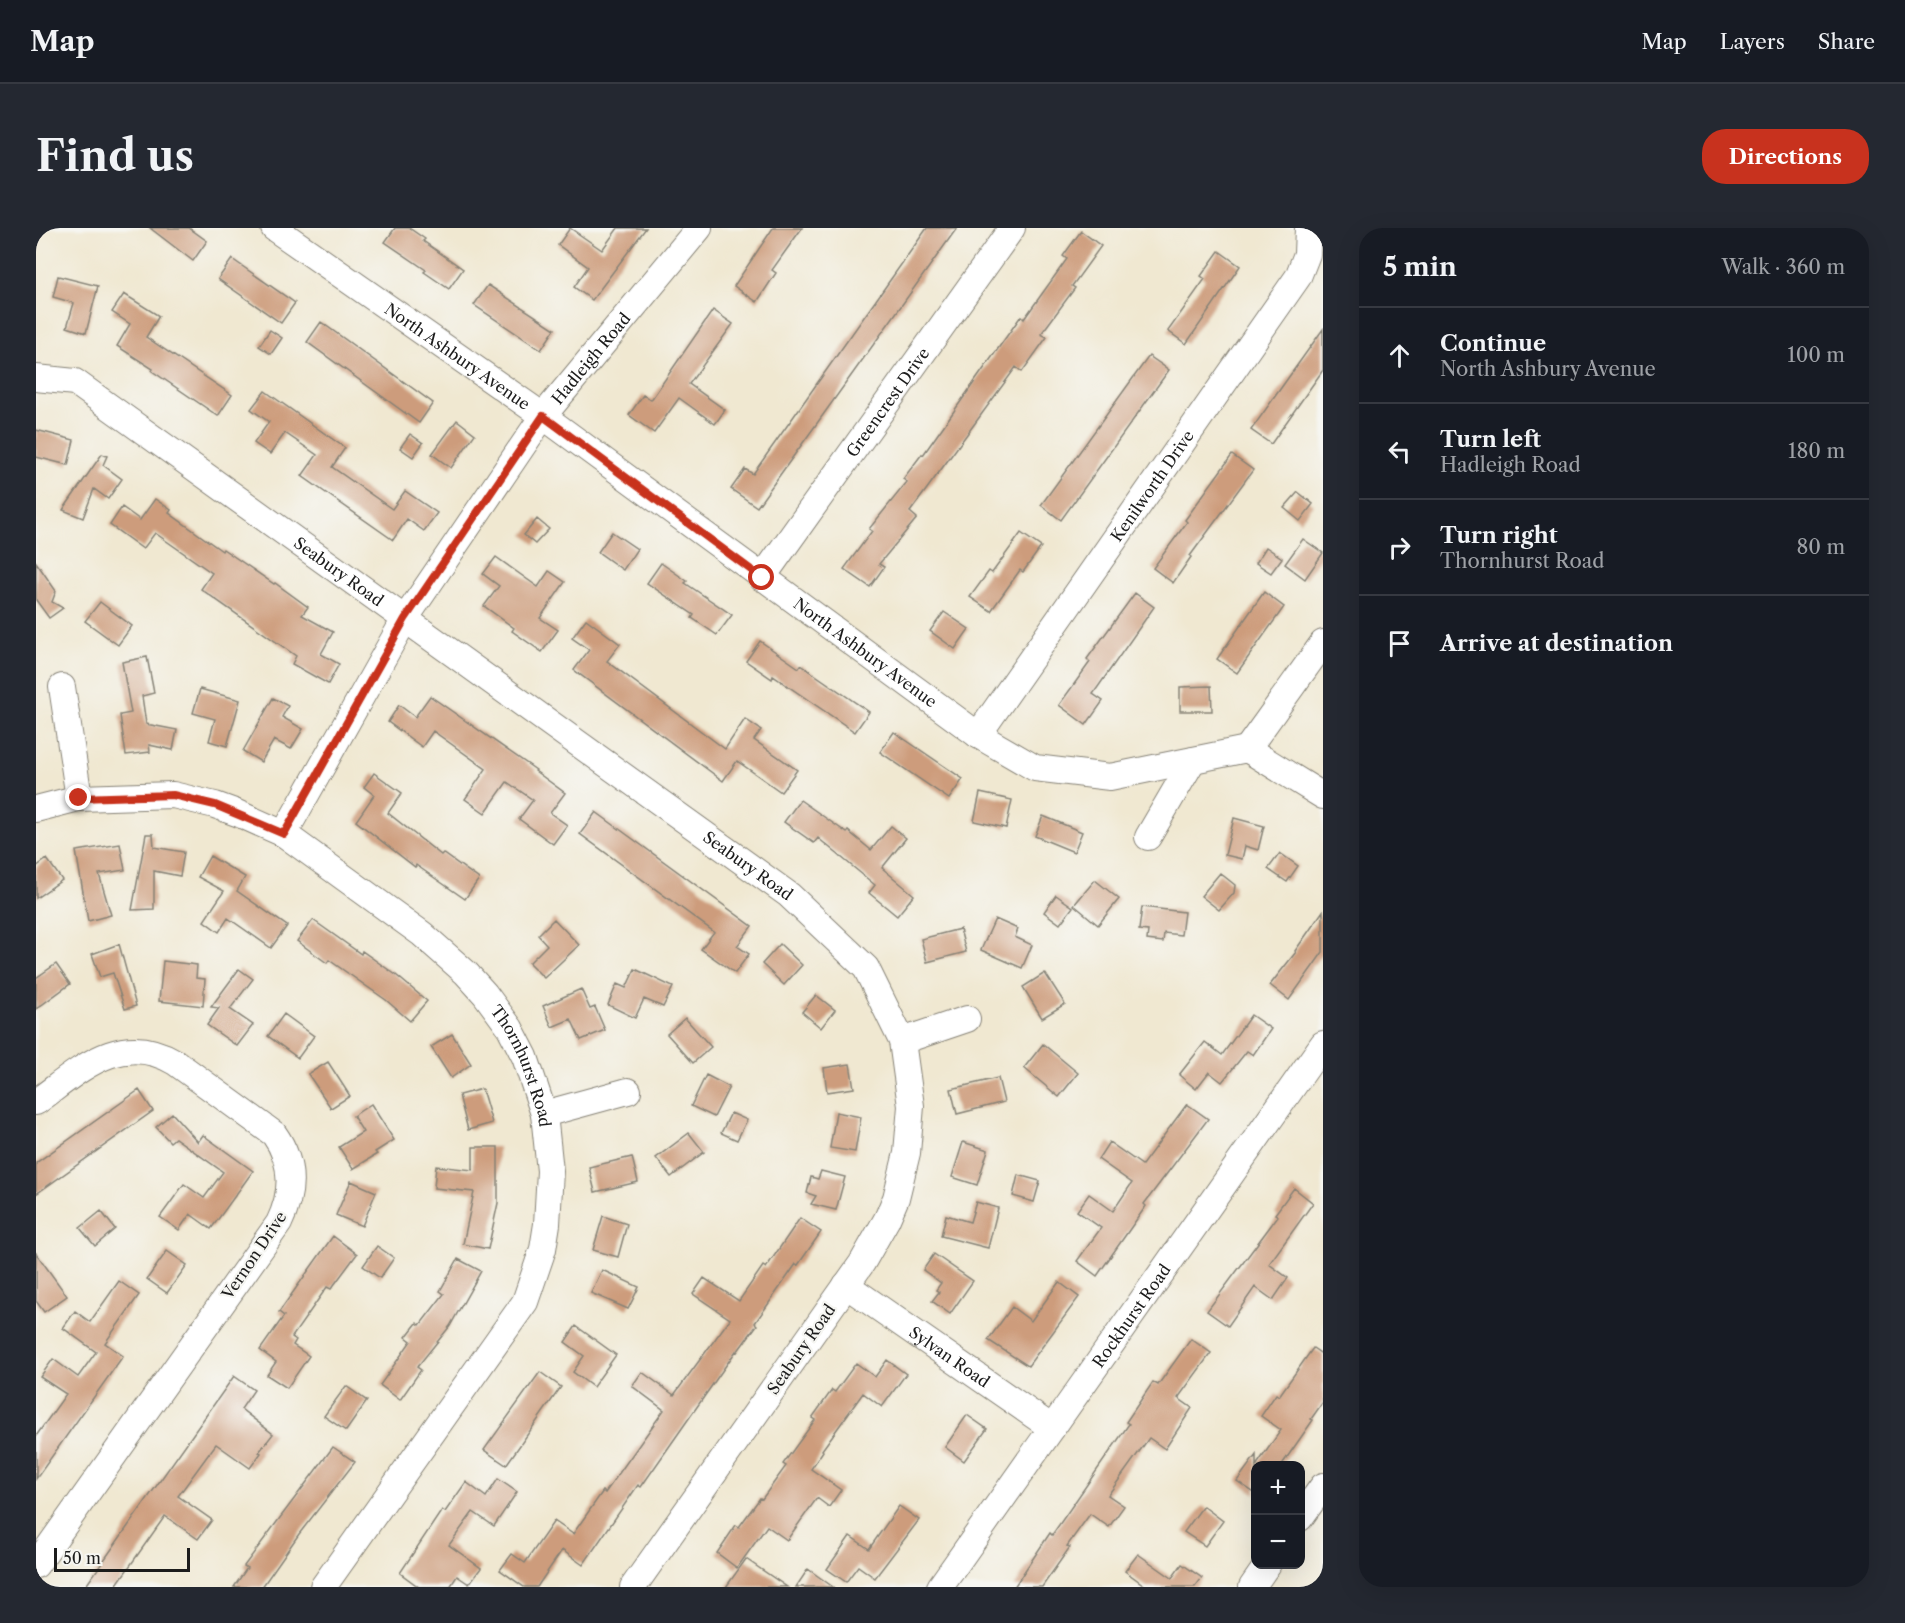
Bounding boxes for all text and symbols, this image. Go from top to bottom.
text: Map [30,24,94,58]
text: Map [1642,29,1687,54]
text: Layers [1720,29,1785,54]
text: Share [1818,29,1875,54]
button: Directions [1702,129,1869,184]
text: Find us [36,130,194,182]
text: 5 min [1383,251,1457,283]
text: Walk · 360 m [1722,255,1845,279]
street label: North Ashbury Avenue [381,299,534,414]
street label: Hadleigh Road [547,308,635,408]
text: Continue [1440,330,1546,357]
icon: ahead [1383,339,1416,372]
text: 100 m [1787,343,1845,367]
street label: Greencrest Drive [842,344,933,461]
text: North Ashbury Avenue [1440,357,1656,381]
street label: Kenilworth Drive [1106,426,1198,545]
text: Turn left [1440,426,1541,453]
icon: left [1383,435,1416,468]
text: 180 m [1788,439,1845,463]
text: Hadleigh Road [1440,453,1581,477]
text: Turn right [1440,522,1558,549]
icon: right [1383,531,1416,564]
street label: Seabury Road [290,533,388,611]
text: 80 m [1797,535,1845,559]
text: Thornhurst Road [1440,549,1604,573]
route start [748,564,774,590]
street label: North Ashbury Avenue [790,593,941,712]
icon: arrive [1383,627,1416,660]
text: Arrive at destination [1440,630,1673,657]
route end [65,784,91,810]
street label: Seabury Road [699,827,797,905]
street label: Thornhurst Road [487,1001,555,1128]
street label: Vernon Drive [217,1207,291,1304]
street label: Rockhurst Road [1088,1260,1175,1371]
street label: Seabury Road [763,1300,840,1398]
street label: Sylvan Road [905,1322,994,1392]
map controls [1251,1461,1305,1569]
button: + [1251,1461,1305,1515]
button: − [1251,1515,1305,1569]
scale bar [54,1545,190,1572]
text: 50 m [63,1548,101,1568]

